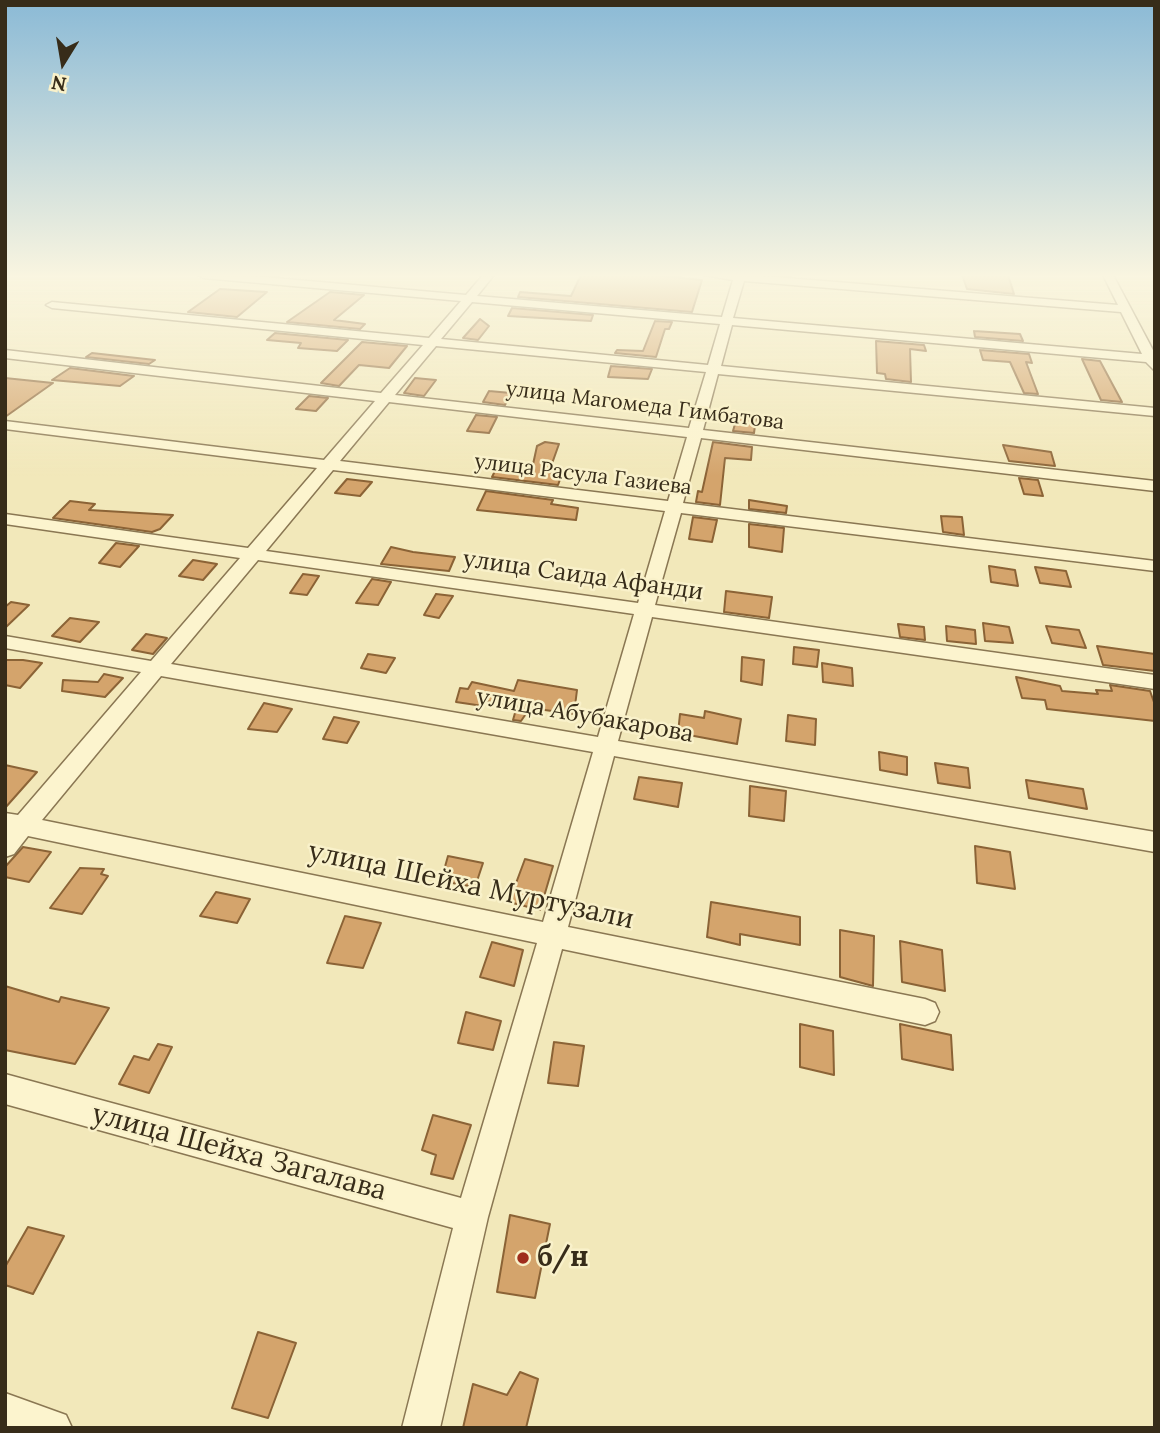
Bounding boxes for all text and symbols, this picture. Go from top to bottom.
north arrow [28,28,98,98]
text: N [49,70,68,97]
street label: улица Магомеда Гимбатова [504,376,786,436]
street label: улица Расула Газиева [473,449,693,501]
street label: улица Саида Афанди [461,545,705,607]
street label: улица Абубакарова [474,683,696,749]
street label: улица Шейха Муртузали [305,835,637,937]
street label: улица Шейха Загалава [88,1098,390,1208]
place label: б/н [537,1241,589,1275]
marker: б/н [515,1250,531,1266]

